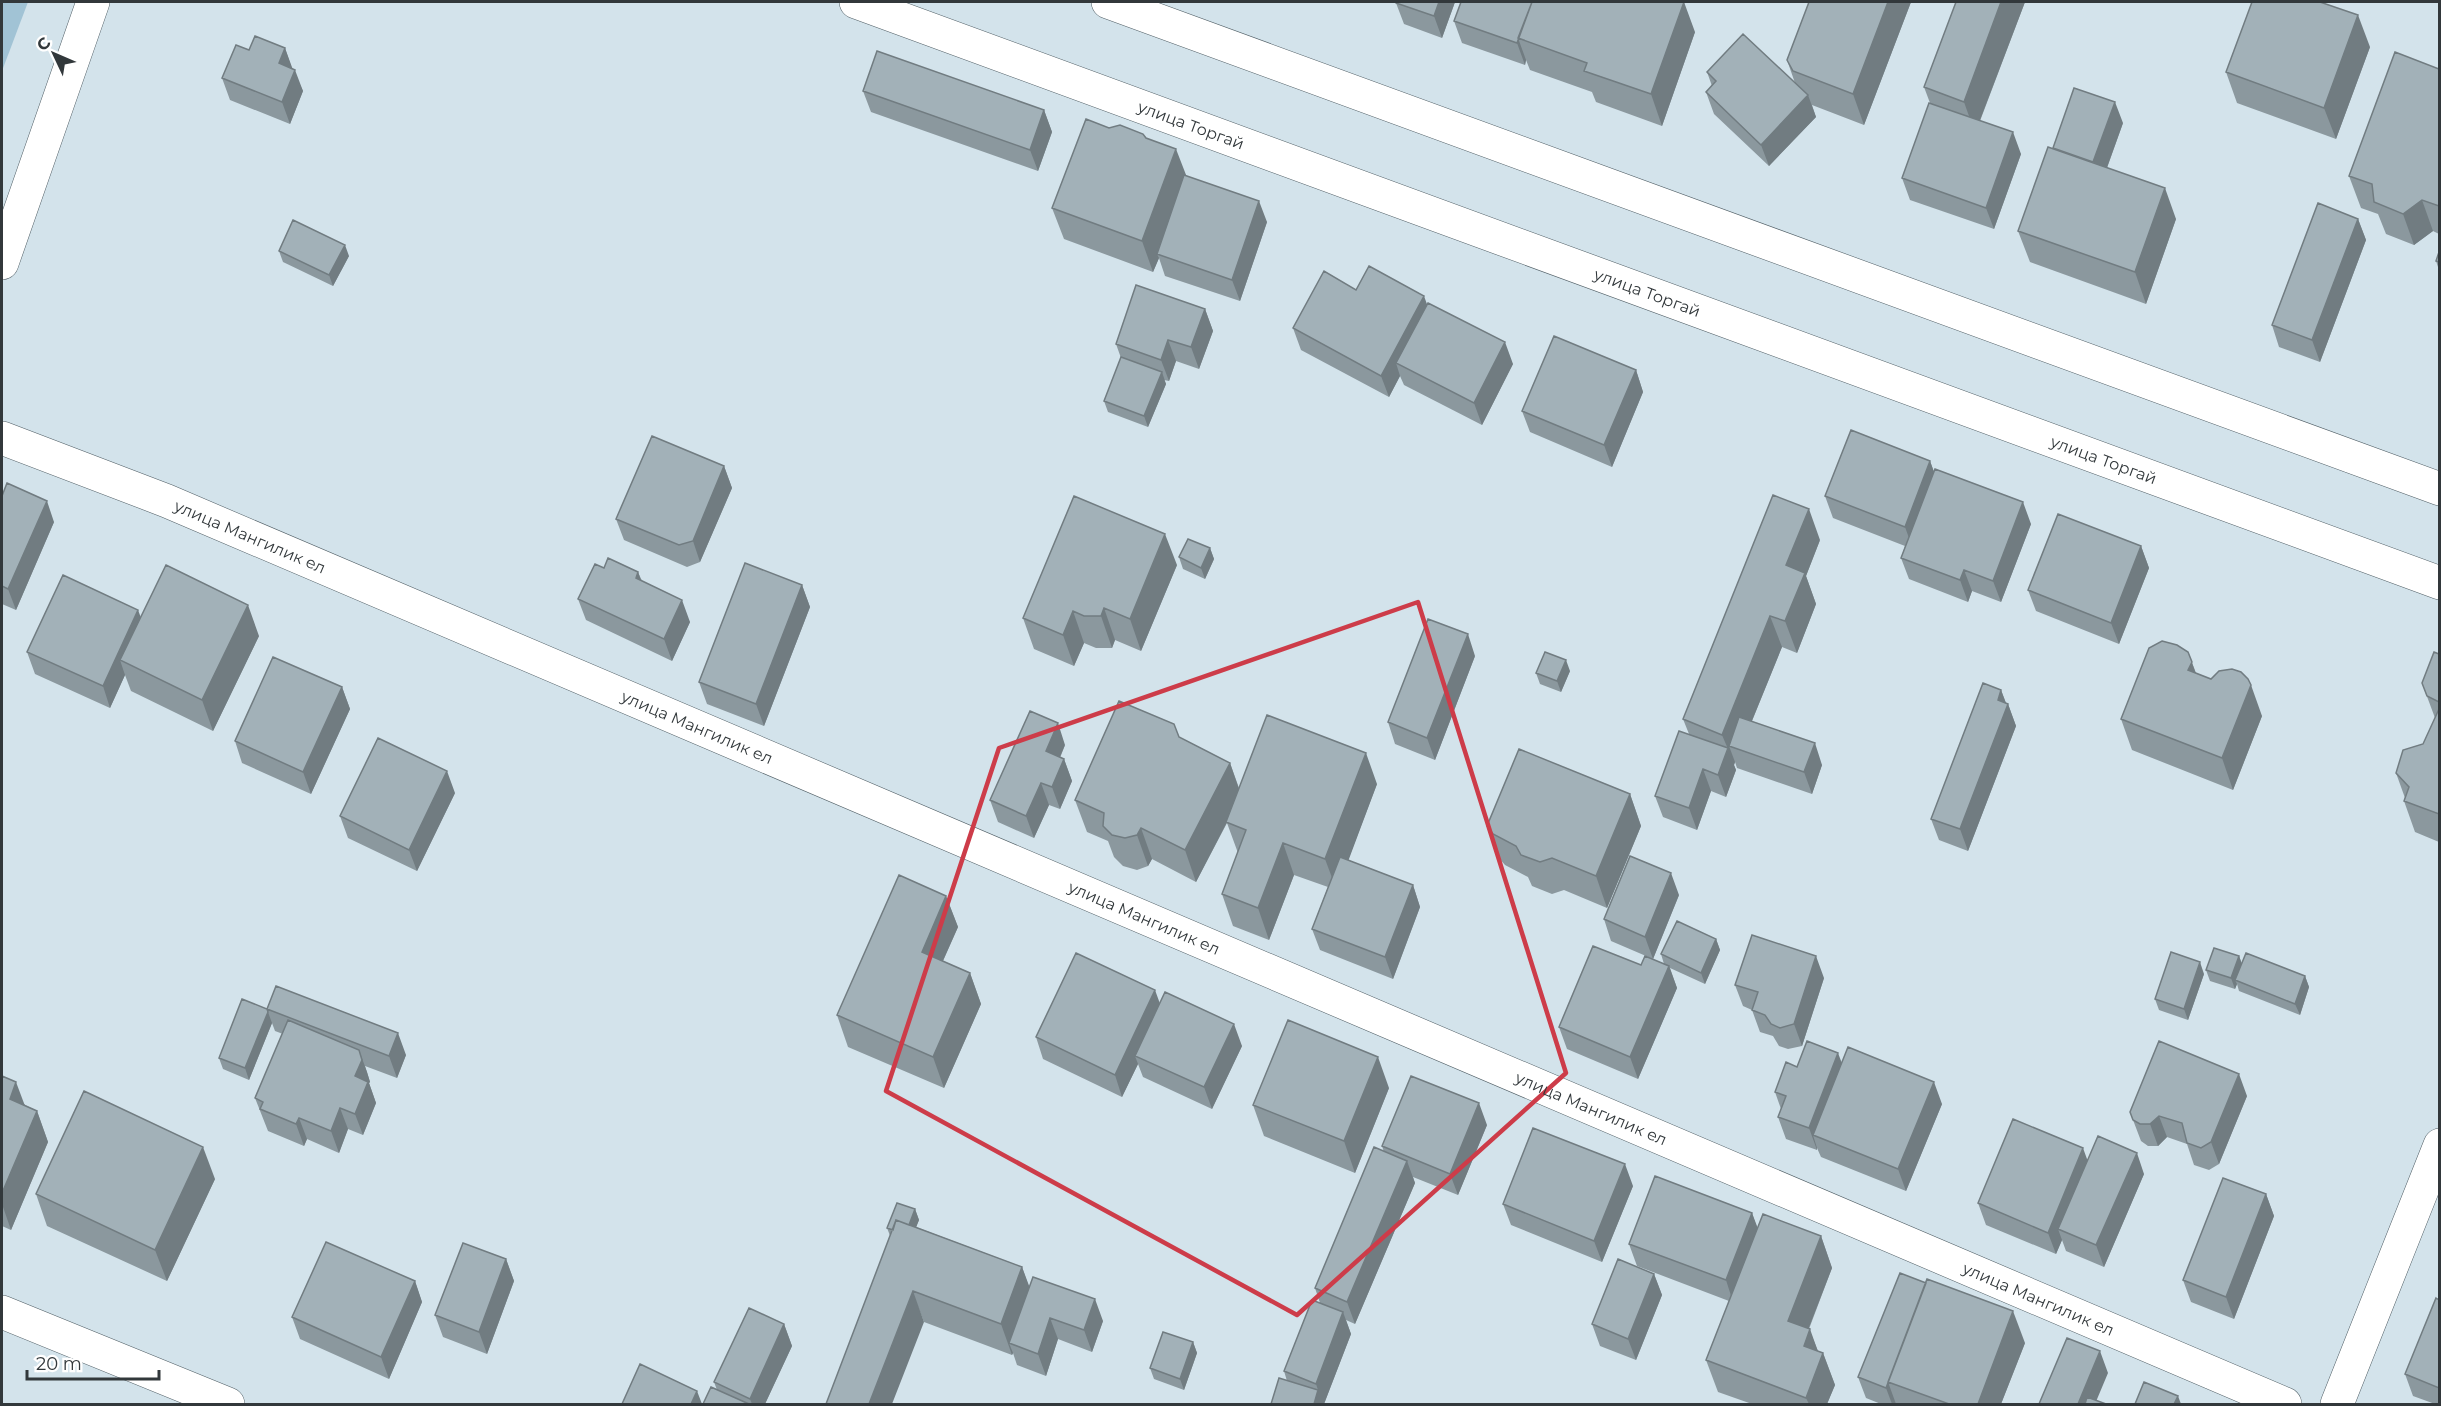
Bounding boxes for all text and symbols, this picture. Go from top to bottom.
north arrow [24,24,84,84]
text: С [33,33,55,55]
street label: улица Торгай [1134,97,1247,154]
street label: улица Торгай [1591,264,1703,321]
street label: улица Торгай [2047,432,2159,488]
street label: улица Мангилик ел [170,496,329,578]
street label: улица Мангилик ел [617,686,776,768]
street label: улица Мангилик ел [1065,877,1223,959]
street label: улица Мангилик ел [1512,1068,1670,1149]
street label: улица Мангилик ел [1959,1258,2117,1340]
scale bar [27,1343,159,1381]
text: 20 m [36,1353,82,1375]

